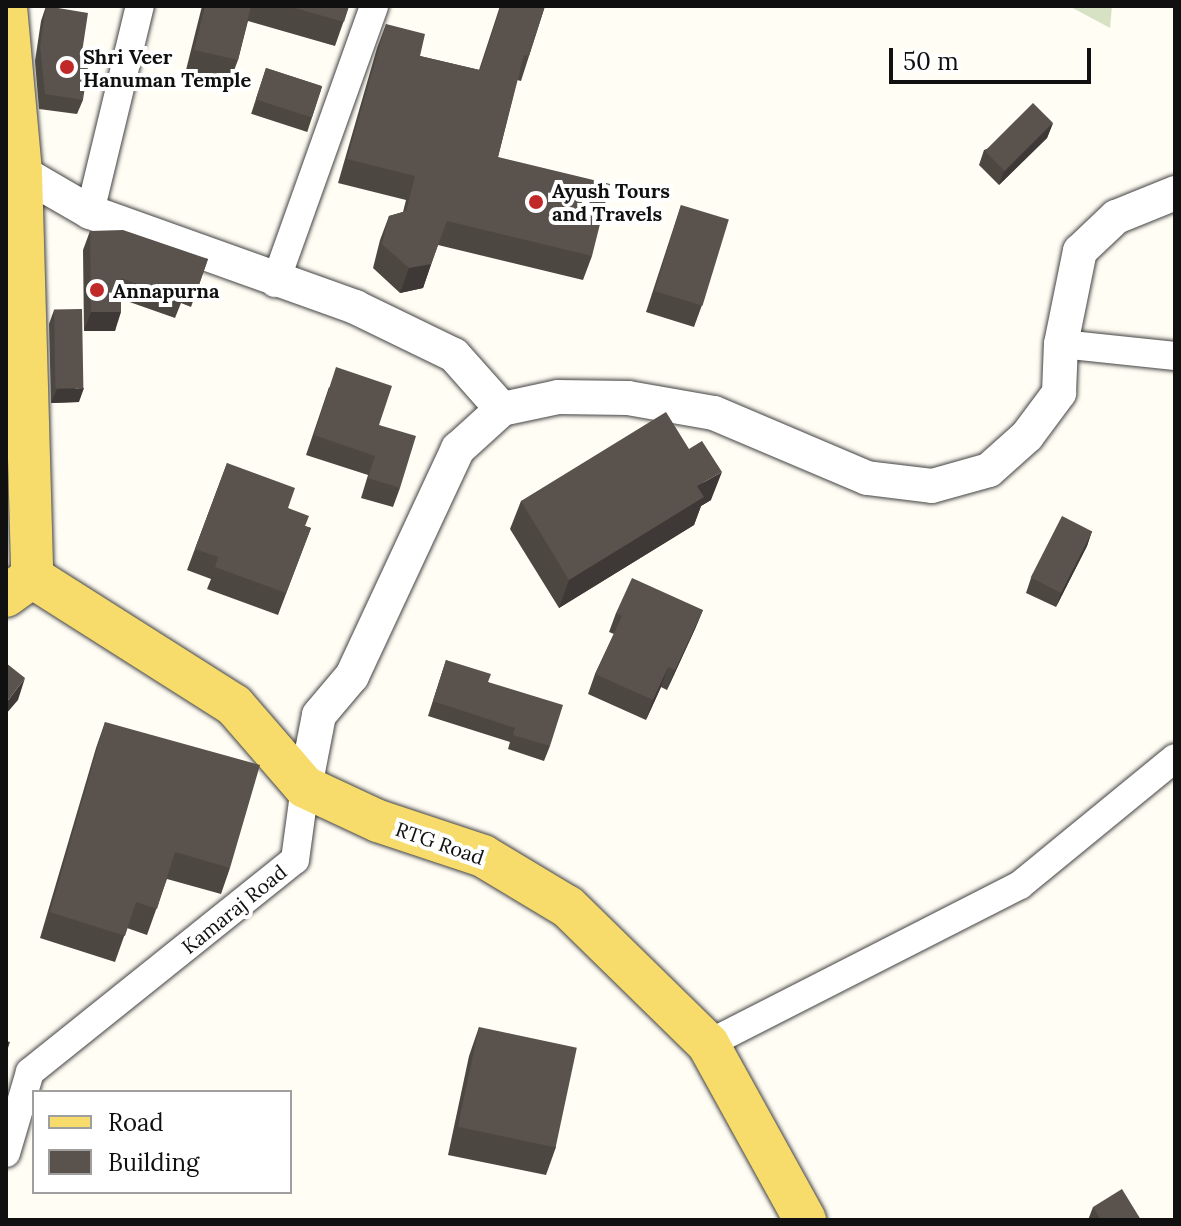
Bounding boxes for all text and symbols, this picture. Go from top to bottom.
scale bar [893,32,1095,82]
place label: Shri Veer Hanuman Temple [83,44,251,91]
text: 50 m [903,46,959,77]
marker: Shri Veer Hanuman Temple [58,58,76,76]
place label: Ayush Tours and Travels [552,178,670,225]
marker: Ayush Tours and Travels [527,193,545,211]
place label: Annapurna [113,278,219,302]
marker: Annapurna [88,281,106,299]
street label: RTG Road [392,817,488,869]
street label: Kamaraj Road [177,859,291,959]
legend [32,1090,292,1194]
text: Road [108,1107,164,1138]
text: Building [108,1147,199,1178]

